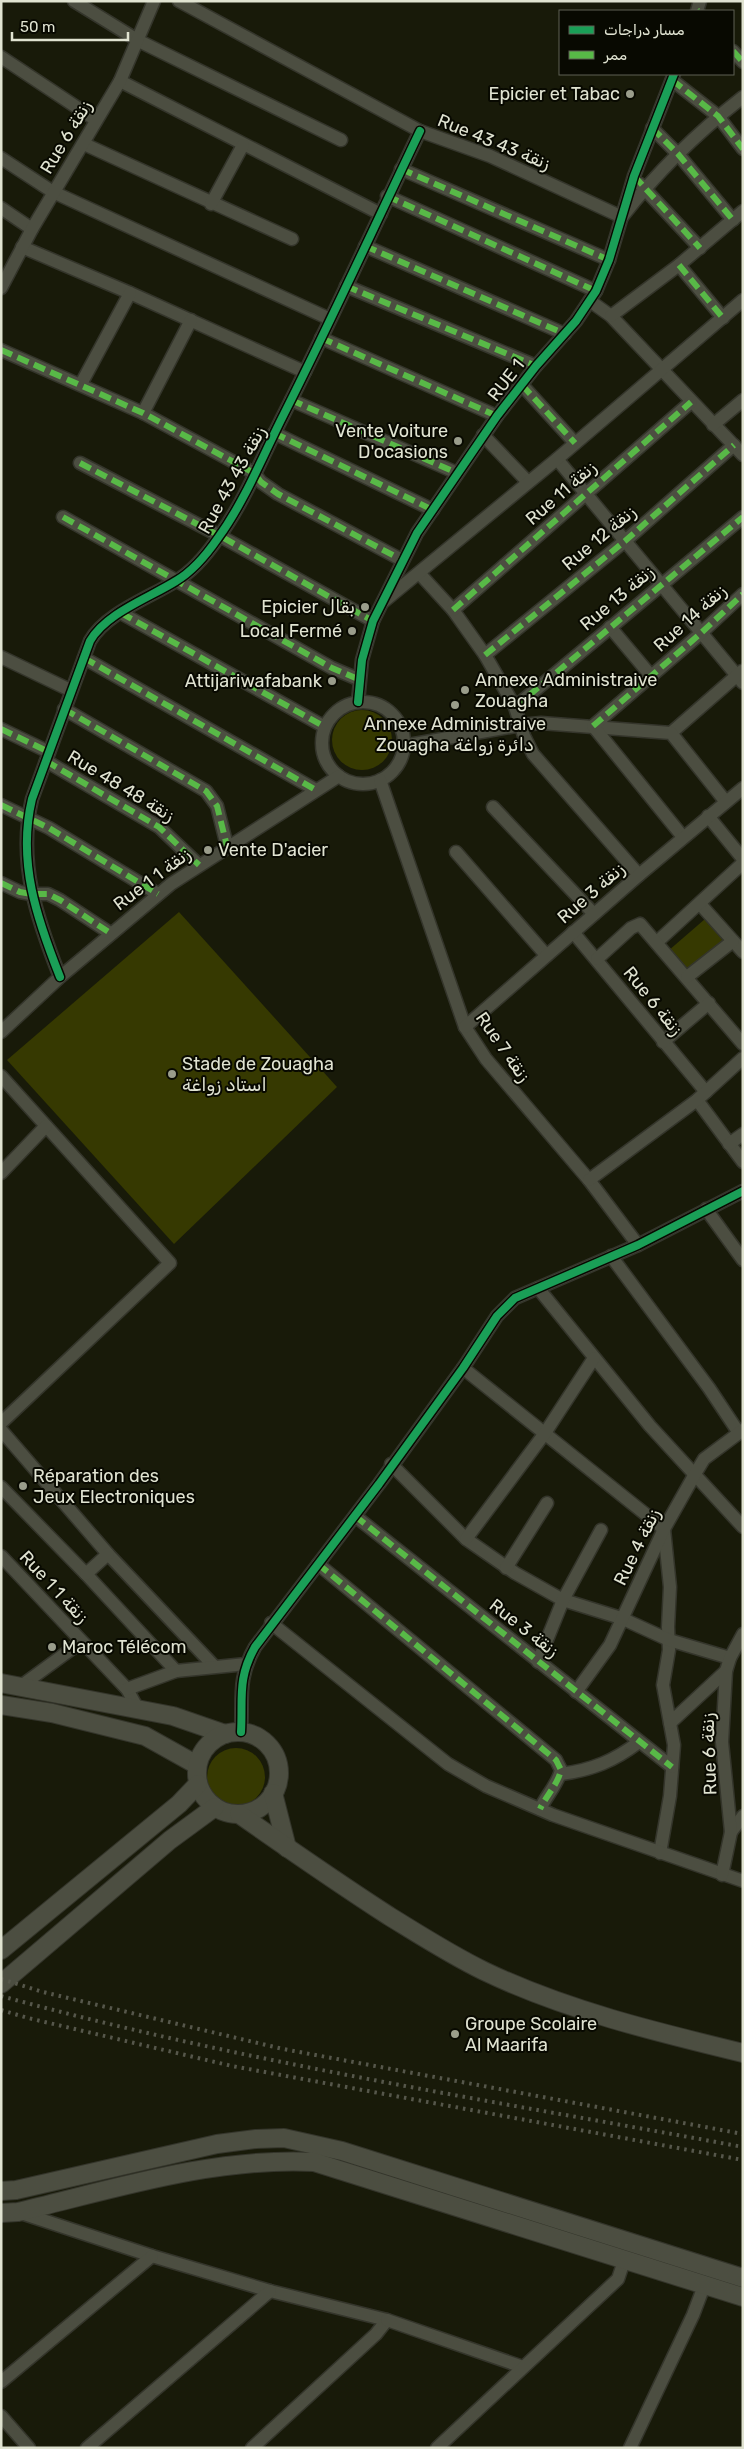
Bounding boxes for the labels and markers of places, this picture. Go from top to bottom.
place label: Epicier et Tabac [488,83,620,105]
marker: Epicier et Tabac [624,88,636,100]
place label: Vente Voiture D'ocasions [335,420,448,463]
marker: Vente Voiture D'ocasions [452,435,464,447]
place label: Epicier بقال [261,596,355,618]
marker: Epicier بقال [359,601,371,613]
place label: Local Fermé [240,620,342,642]
marker: Local Fermé [346,625,358,637]
place label: Annexe Administraive Zouagha [475,669,657,712]
place label: Attijariwafabank [185,670,323,692]
marker: Attijariwafabank [326,675,338,687]
marker: Annexe Administraive Zouagha [459,684,471,696]
marker: Annexe Administraive Zouagha دائرة زواغة [449,699,461,711]
place label: Annexe Administraive Zouagha دائرة زواغة [364,713,546,756]
place label: Vente D'acier [218,839,328,861]
marker: Vente D'acier [202,844,214,856]
place label: Stade de Zouagha استاد زواغة [182,1053,334,1096]
marker: Stade de Zouagha استاد زواغة [166,1068,178,1080]
place label: Réparation des Jeux Electroniques [33,1465,195,1508]
marker: Réparation des Jeux Electroniques [17,1480,29,1492]
place label: Maroc Télécom [62,1636,187,1658]
marker: Maroc Télécom [46,1641,58,1653]
place label: Groupe Scolaire Al Maarifa [465,2013,597,2056]
marker: Groupe Scolaire Al Maarifa [449,2028,461,2040]

